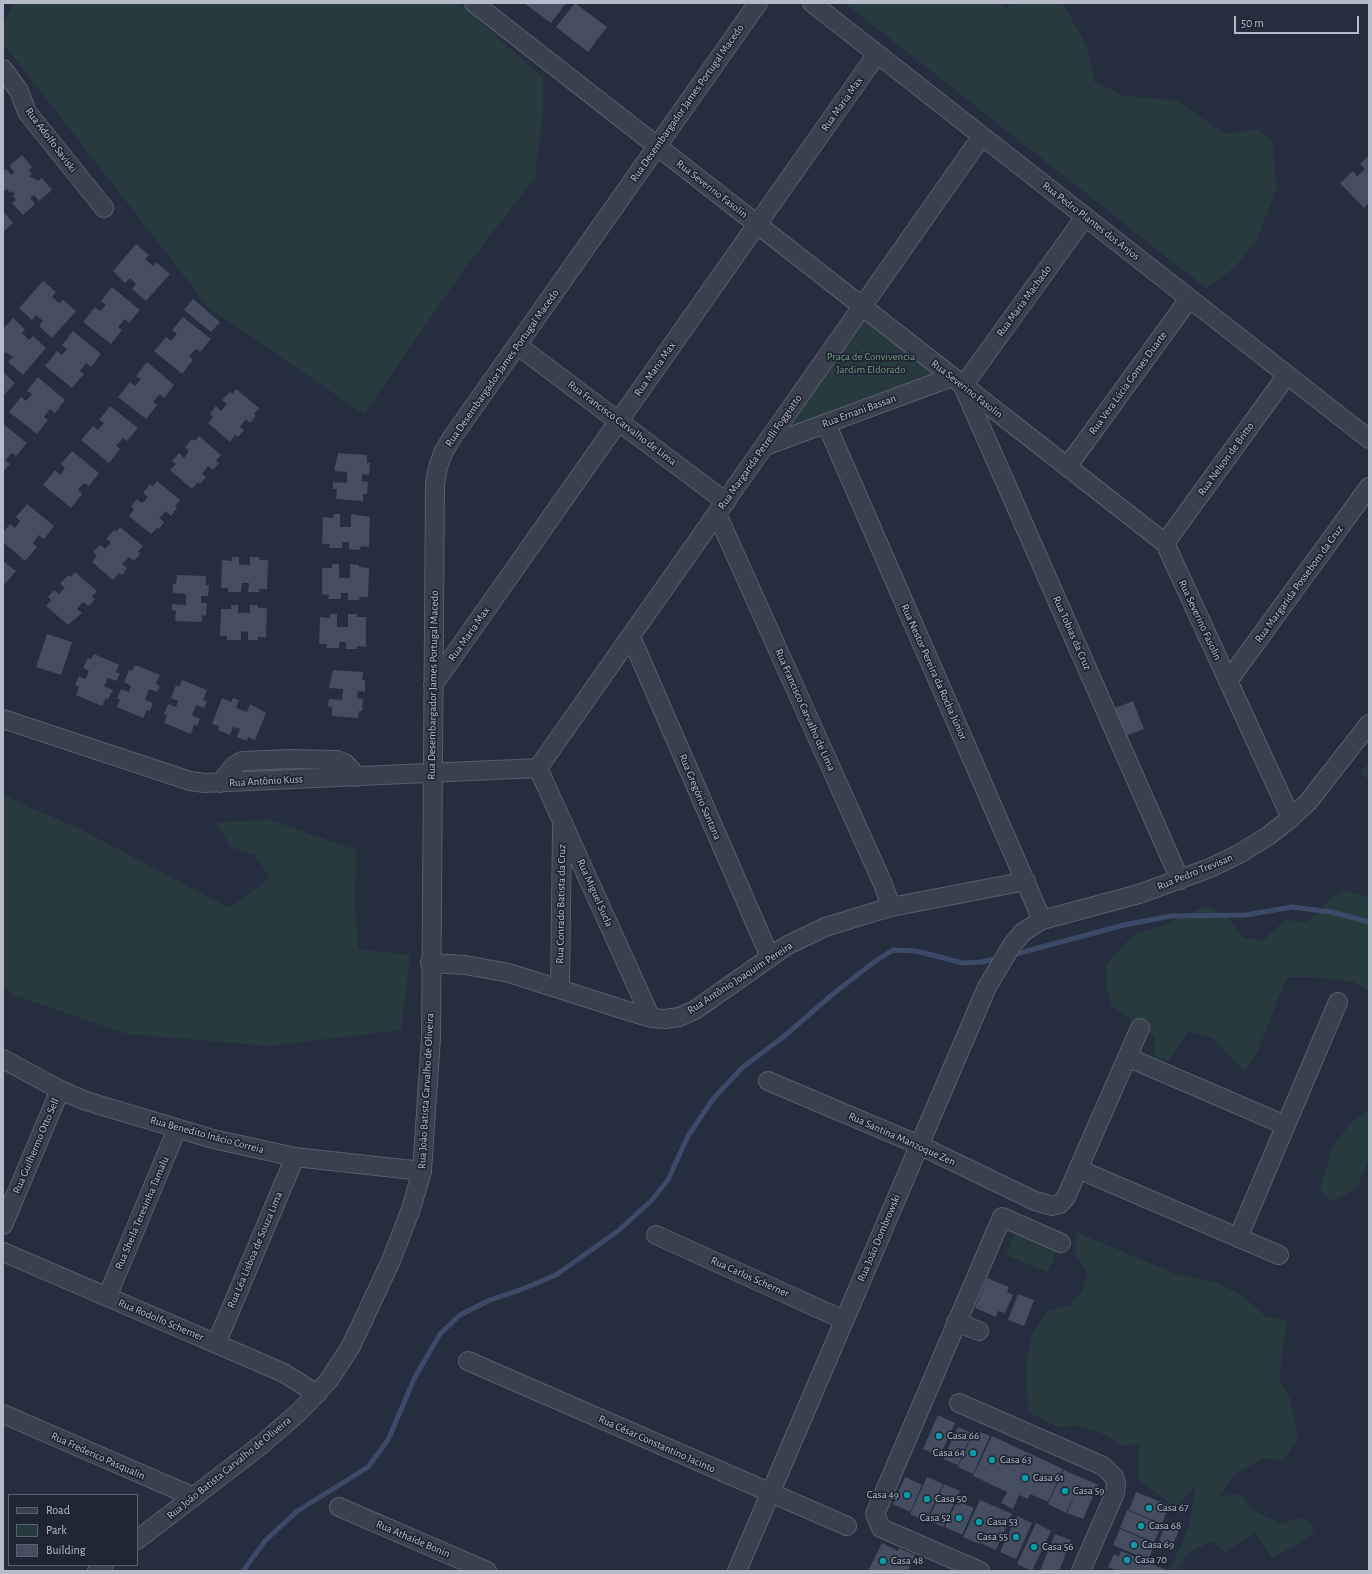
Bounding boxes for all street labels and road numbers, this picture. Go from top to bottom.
street label: Rua Desembargador James Portugal Macedo [627,22,747,184]
street label: Rua Maria Max [818,74,866,134]
street label: Rua Adolfo Saviski [22,105,80,175]
street label: Rua Severino Fasolin [674,157,750,221]
street label: Rua Pedro Plantes dos Anjos [1040,179,1142,263]
street label: Rua Maria Machado [994,263,1054,339]
street label: Rua Desembargador James Portugal Macedo [442,287,562,449]
street label: Rua Vera Lúcia Gomes Duarte [1086,329,1170,437]
street label: Rua Maria Max [631,339,679,399]
street label: Rua Severino Fasolin [929,357,1005,421]
street label: Rua Francisco Carvalho de Lima [565,378,679,468]
street label: Rua Margarida Petrelli Foggiatto [715,392,805,512]
street label: Rua Ernani Bassan [820,392,898,430]
street label: Rua Nelson de Britto [1195,420,1257,498]
street label: Rua Margarida Possebom da Cruz [1252,523,1346,645]
street label: Rua Severino Fasolin [1176,578,1224,662]
street label: Rua Desembargador James Portugal Macedo [425,590,441,780]
street label: Rua Tobias da Cruz [1050,594,1094,672]
street label: Rua Nestor Pereira da Rocha Júnior [898,602,970,742]
street label: Rua Maria Max [445,604,493,664]
street label: Rua Francisco Carvalho de Lima [772,647,838,773]
street label: Rua Gregório Santana [676,752,724,842]
street label: Rua Antônio Kuss [229,772,303,790]
street label: Rua Conrado Batista da Cruz [553,844,569,964]
street label: Rua Pedro Trevisan [1155,851,1235,893]
street label: Rua Miguel Sucla [574,857,616,929]
street label: Rua Antônio Joaquim Pereira [685,939,795,1017]
street label: Rua João Batista Carvalho de Oliveira [415,1013,437,1169]
street label: Rua Guilhermo Otto Sell [10,1096,62,1196]
street label: Rua Santina Manzoque Zen [846,1109,958,1169]
street label: Rua Benedito Inácio Correia [149,1113,265,1157]
street label: Rua Sheila Teresinha Tamalu [112,1154,172,1272]
street label: Rua Léa Lisboa de Souza Lima [224,1190,286,1310]
street label: Rua João Dombrowski [855,1192,903,1284]
street label: Rua Carlos Scherner [709,1254,791,1300]
street label: Rua Rodolfo Scherner [116,1296,206,1344]
street label: Rua César Constantino Jacinto [596,1412,718,1476]
street label: Rua João Batista Carvalho de Oliveira [164,1414,294,1522]
street label: Rua Frederico Pasqualin [49,1429,147,1483]
street label: Rua Athaíde Bonin [374,1517,452,1561]

